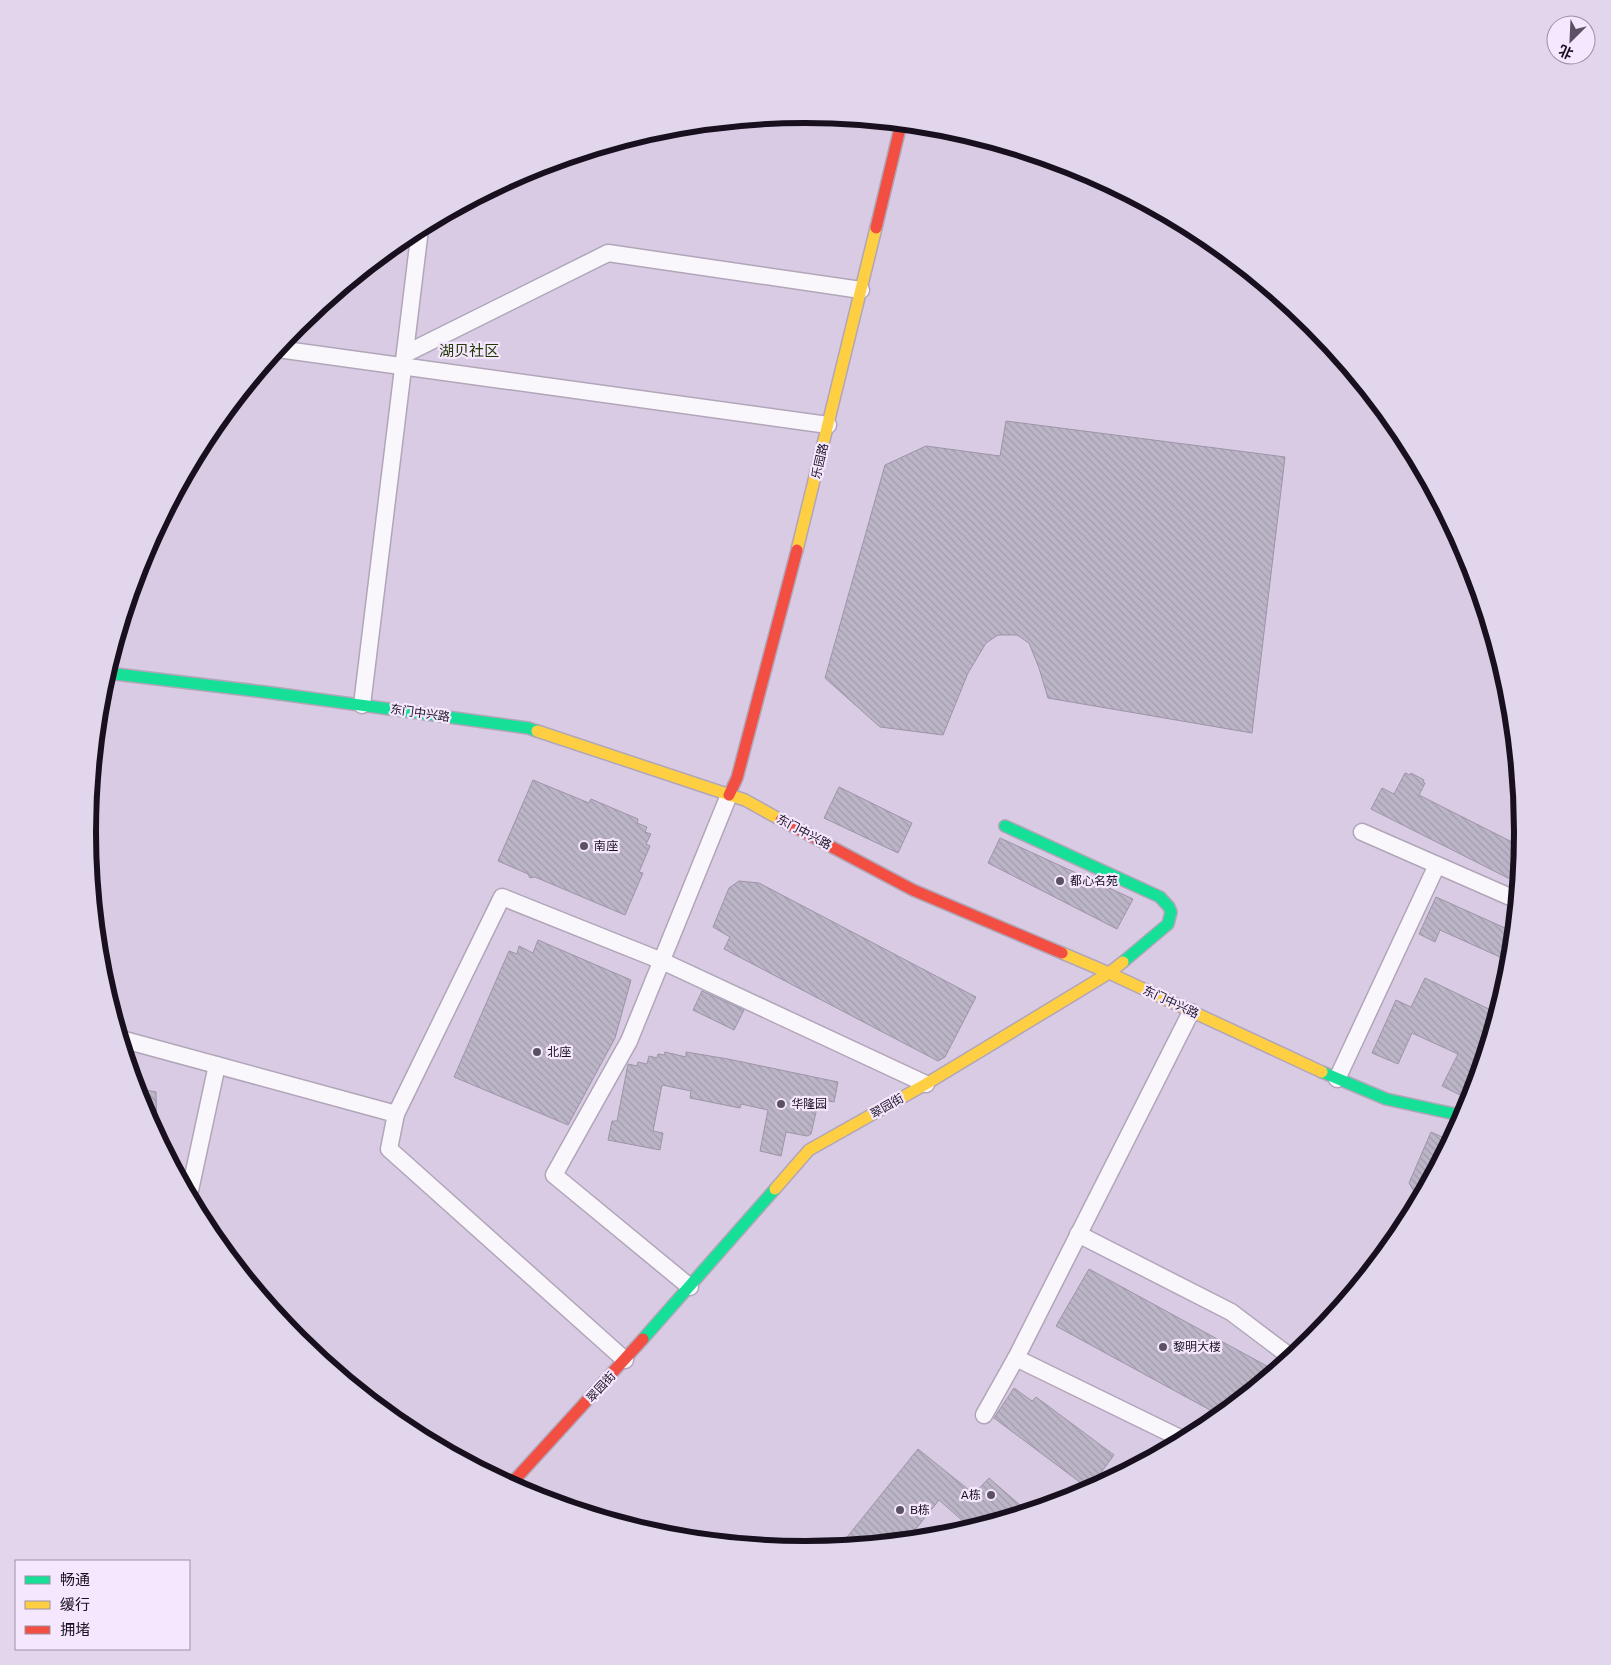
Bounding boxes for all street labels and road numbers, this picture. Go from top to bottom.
street label: 乐园路 [809,442,831,480]
street label: 东门中兴路 [389,702,451,724]
street label: 东门中兴路 [774,812,834,852]
street label: 东门中兴路 [1141,983,1201,1021]
street label: 翠园街 [868,1091,906,1121]
street label: 翠园街 [584,1369,618,1405]

